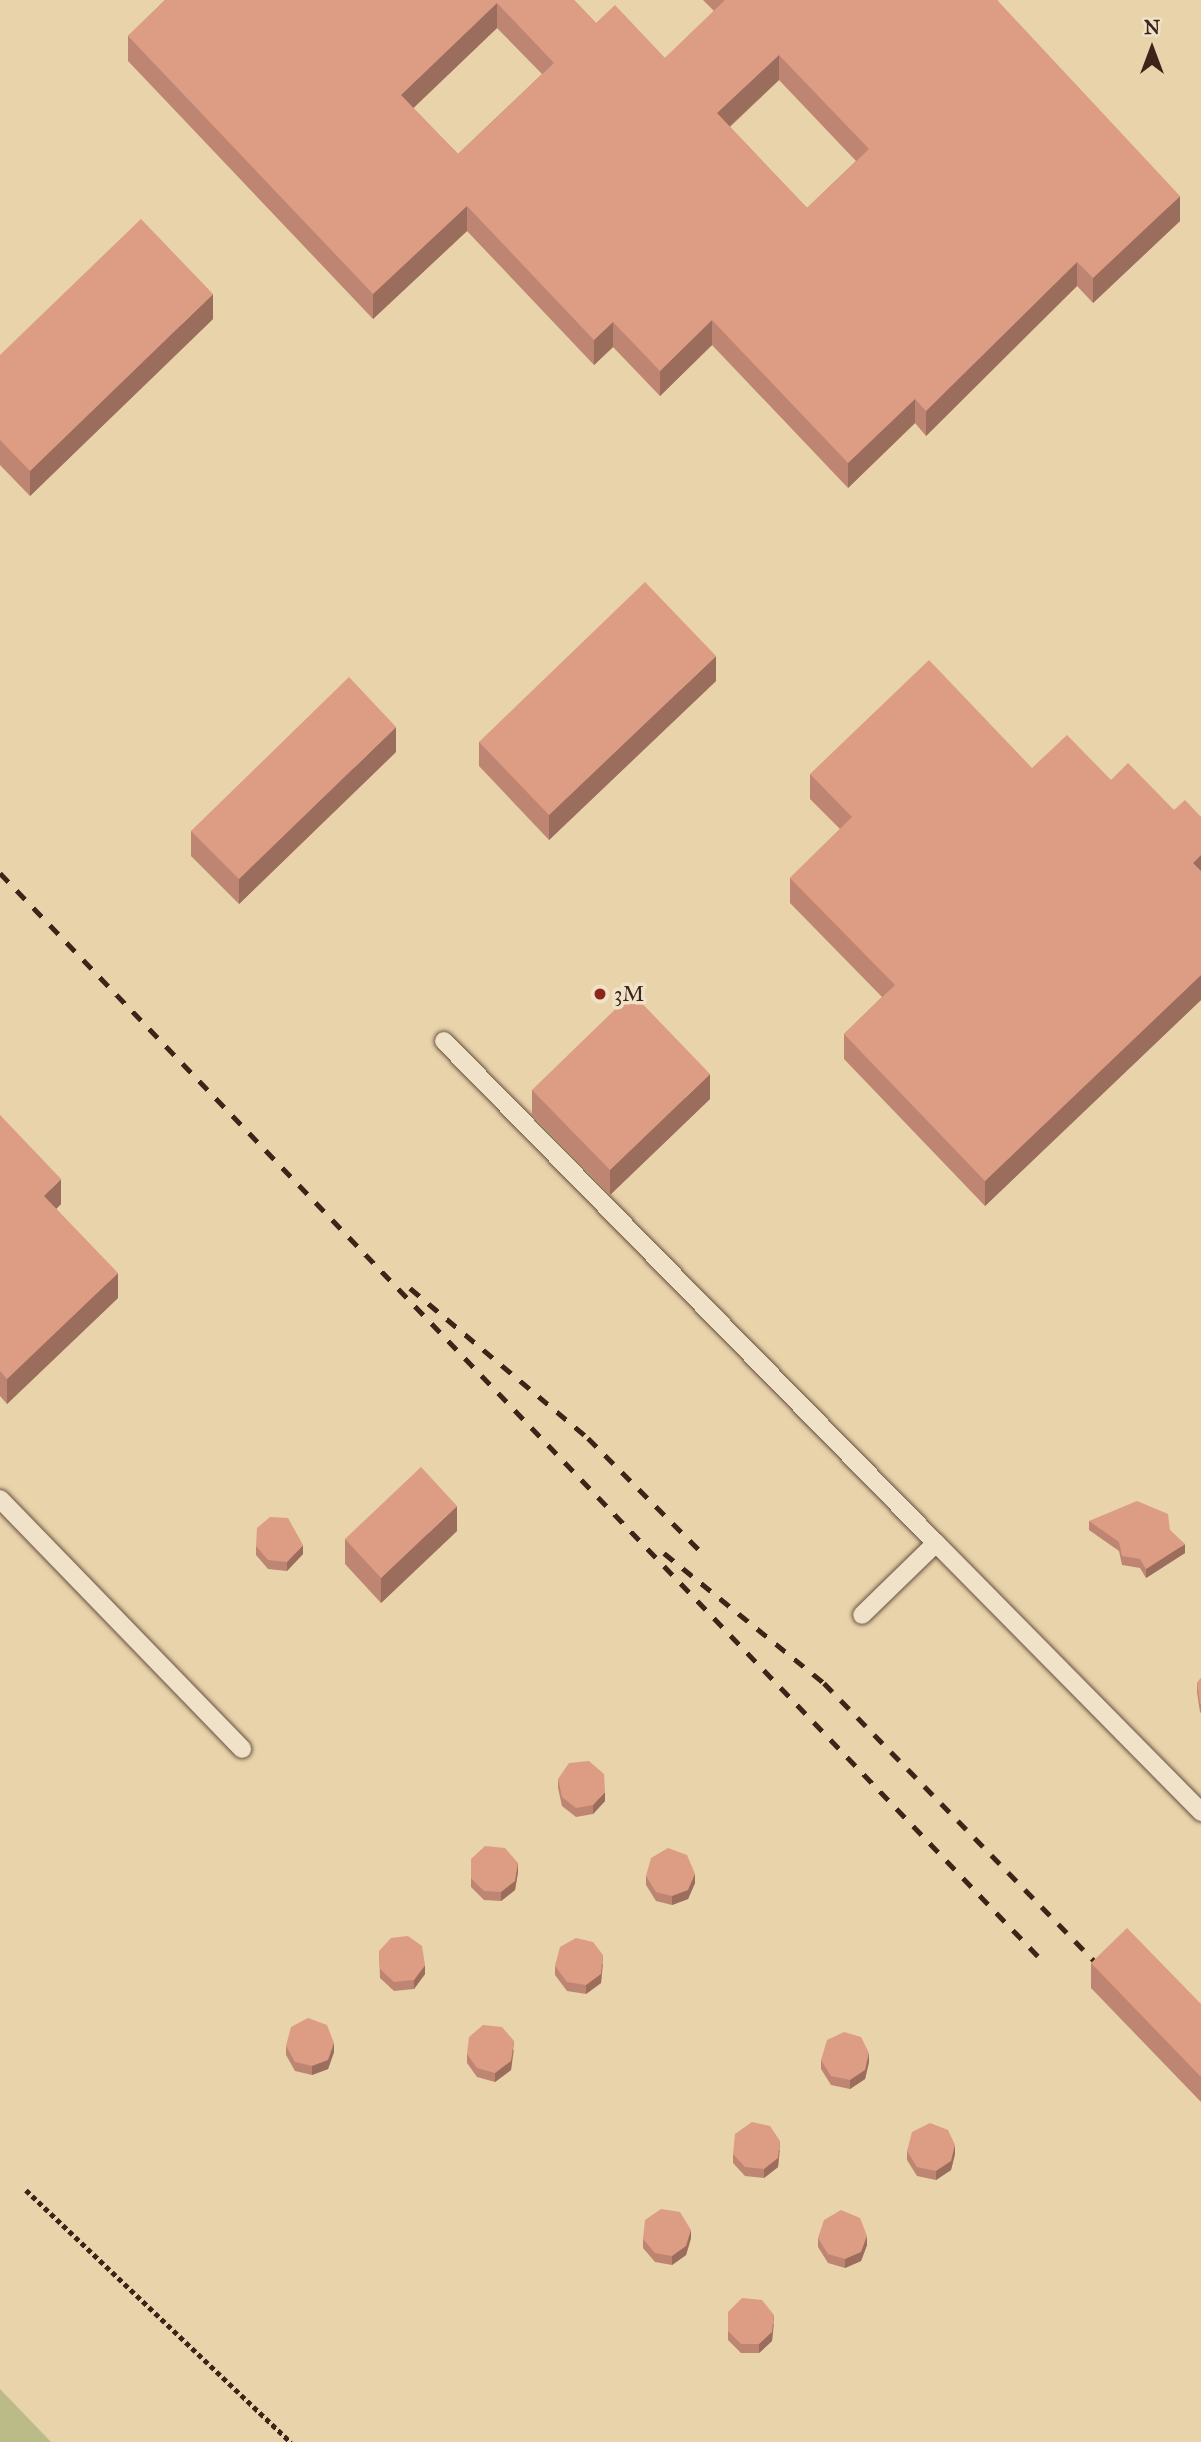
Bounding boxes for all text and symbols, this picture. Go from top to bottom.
north arrow [1117,14,1187,84]
text: N [1144,16,1160,39]
place label: 3M [614,981,644,1007]
marker: 3M [592,986,608,1002]

